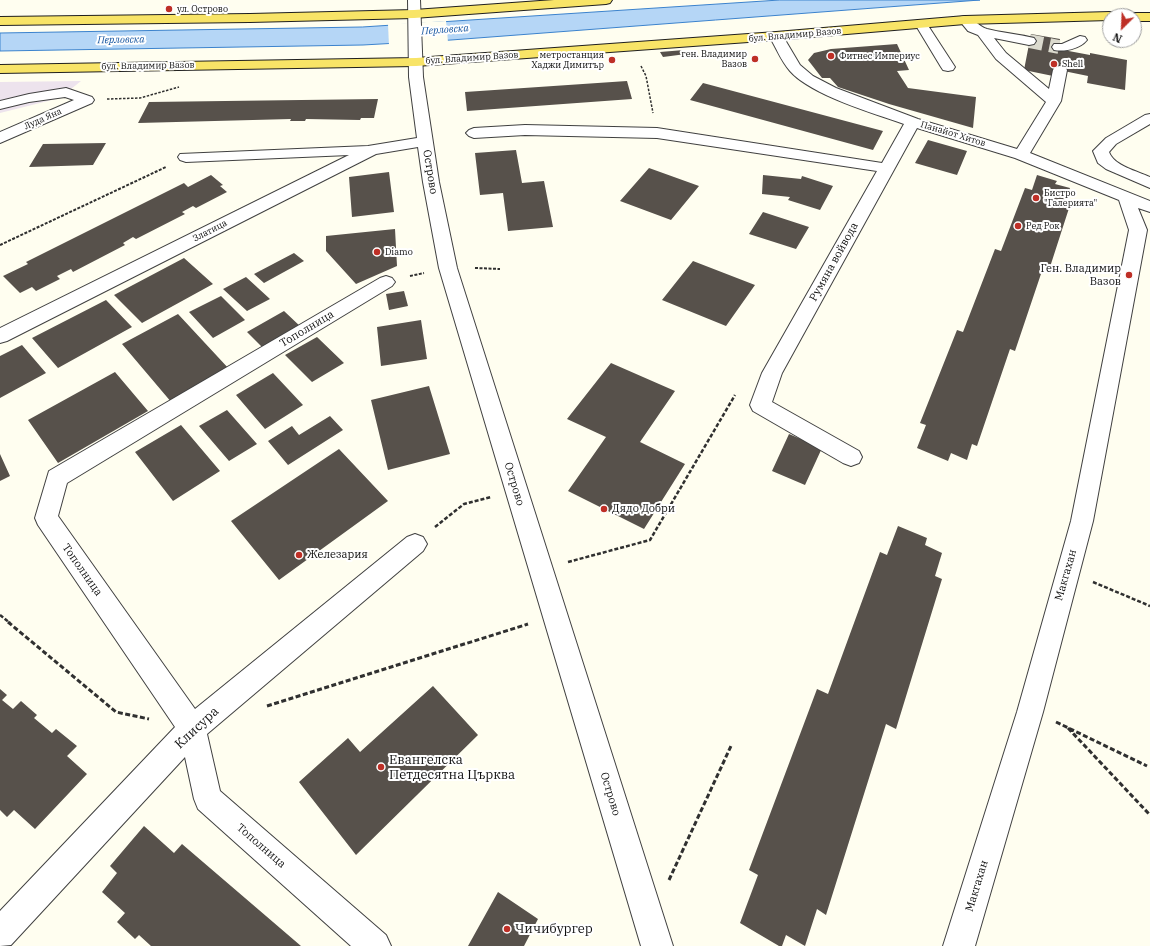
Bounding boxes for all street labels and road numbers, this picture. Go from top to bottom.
street label: бул. Владимир Вазов [748,26,842,44]
street label: бул. Владимир Вазов [425,49,519,67]
street label: бул. Владимир Вазов [101,60,195,72]
street label: Луда Яна [23,106,63,132]
street label: Панайот Хитов [919,119,987,149]
street label: Острово [420,149,440,195]
street label: Златица [191,218,229,244]
street label: Румяна войвода [807,220,861,304]
street label: Тополница [278,308,336,350]
street label: Острово [501,461,527,507]
street label: Тополница [59,541,105,599]
street label: Макгахан [1052,548,1080,602]
street label: Клисура [172,704,222,752]
street label: Острово [597,771,623,817]
street label: Тополница [234,821,288,871]
street label: Макгахан [963,859,991,913]

